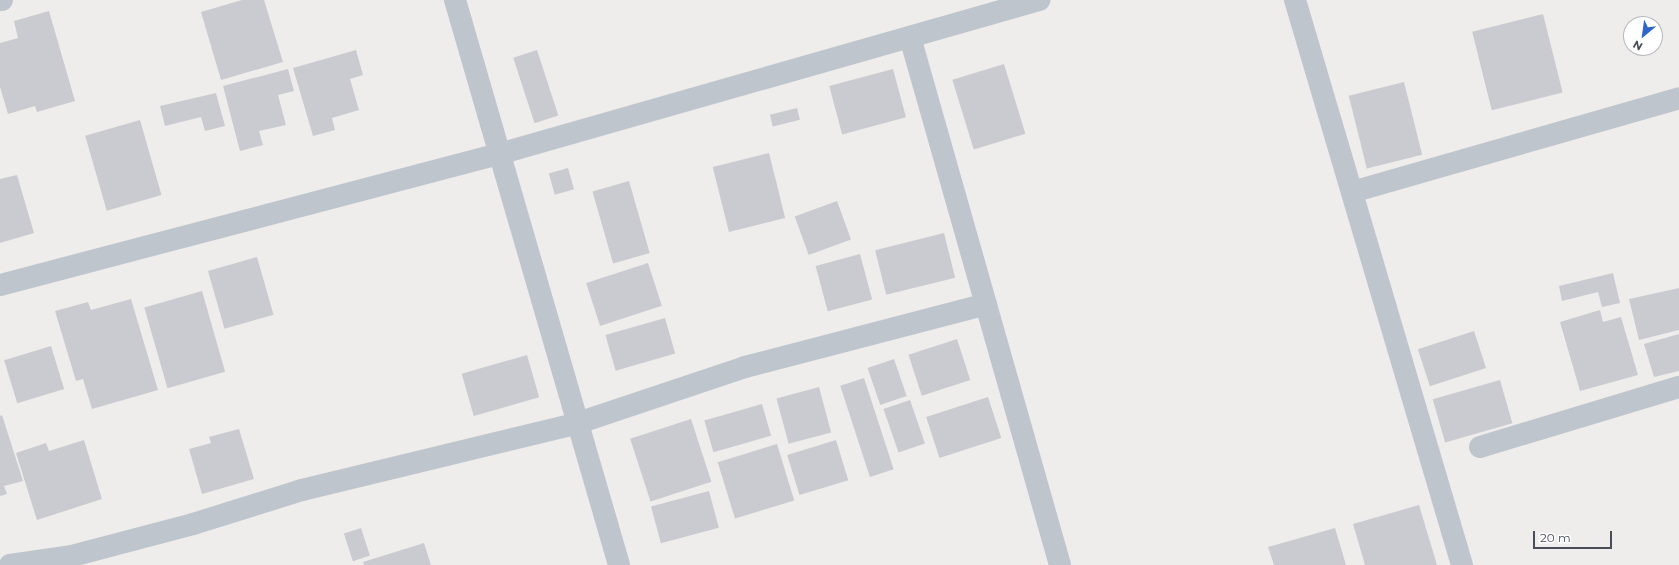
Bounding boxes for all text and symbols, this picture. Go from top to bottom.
north arrow [1623,16,1663,56]
text: N [1630,37,1645,54]
scale bar [1535,523,1614,549]
text: 20 m [1540,530,1571,545]

